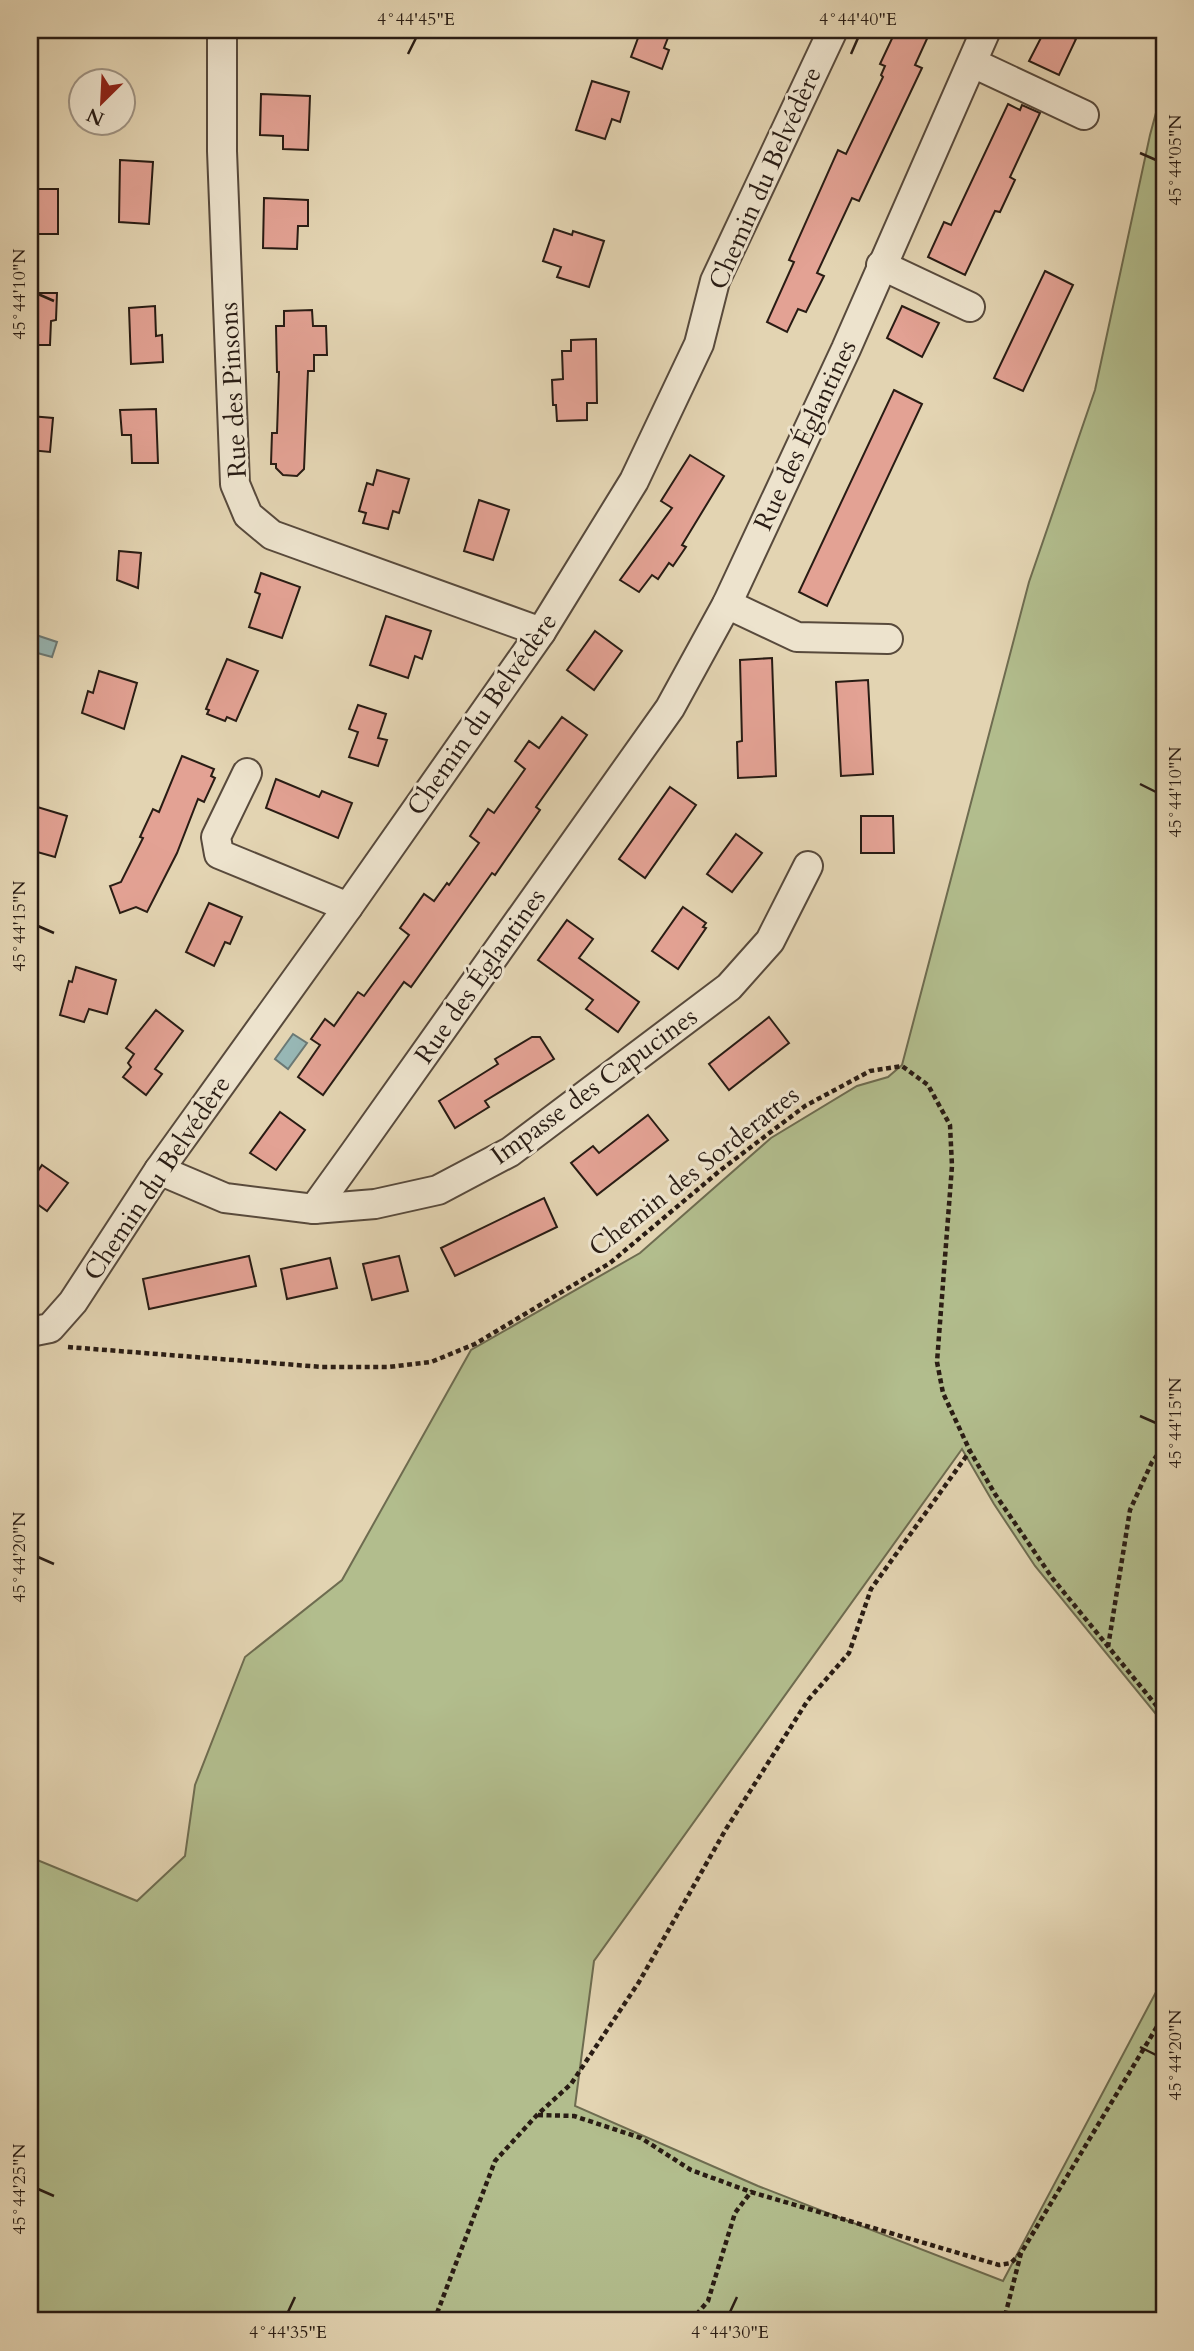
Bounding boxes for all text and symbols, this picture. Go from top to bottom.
text: 4°44'45"E [377,7,455,32]
text: 4°44'40"E [819,7,897,32]
street label: Chemin du Belvédère [700,61,830,295]
north arrow [66,66,136,136]
text: N [82,101,108,132]
text: 45°44'05"N [1163,114,1188,206]
text: 45°44'10"N [7,248,32,340]
street label: Rue des Pinsons [211,301,255,479]
street label: Rue des Églantines [746,334,864,536]
street label: Chemin du Belvédère [399,606,565,822]
text: 45°44'10"N [1163,746,1188,838]
text: 45°44'15"N [7,880,32,972]
street label: Rue des Églantines [406,881,554,1071]
street label: Impasse des Capucines [484,999,704,1173]
street label: Chemin du Belvédère [75,1069,239,1287]
street label: Chemin des Sorderattes [581,1078,807,1264]
text: 45°44'15"N [1163,1377,1188,1469]
text: 45°44'20"N [7,1511,32,1603]
text: 45°44'20"N [1163,2009,1188,2101]
text: 45°44'25"N [7,2143,32,2235]
text: 4°44'35"E [249,2320,327,2345]
text: 4°44'30"E [691,2320,769,2345]

